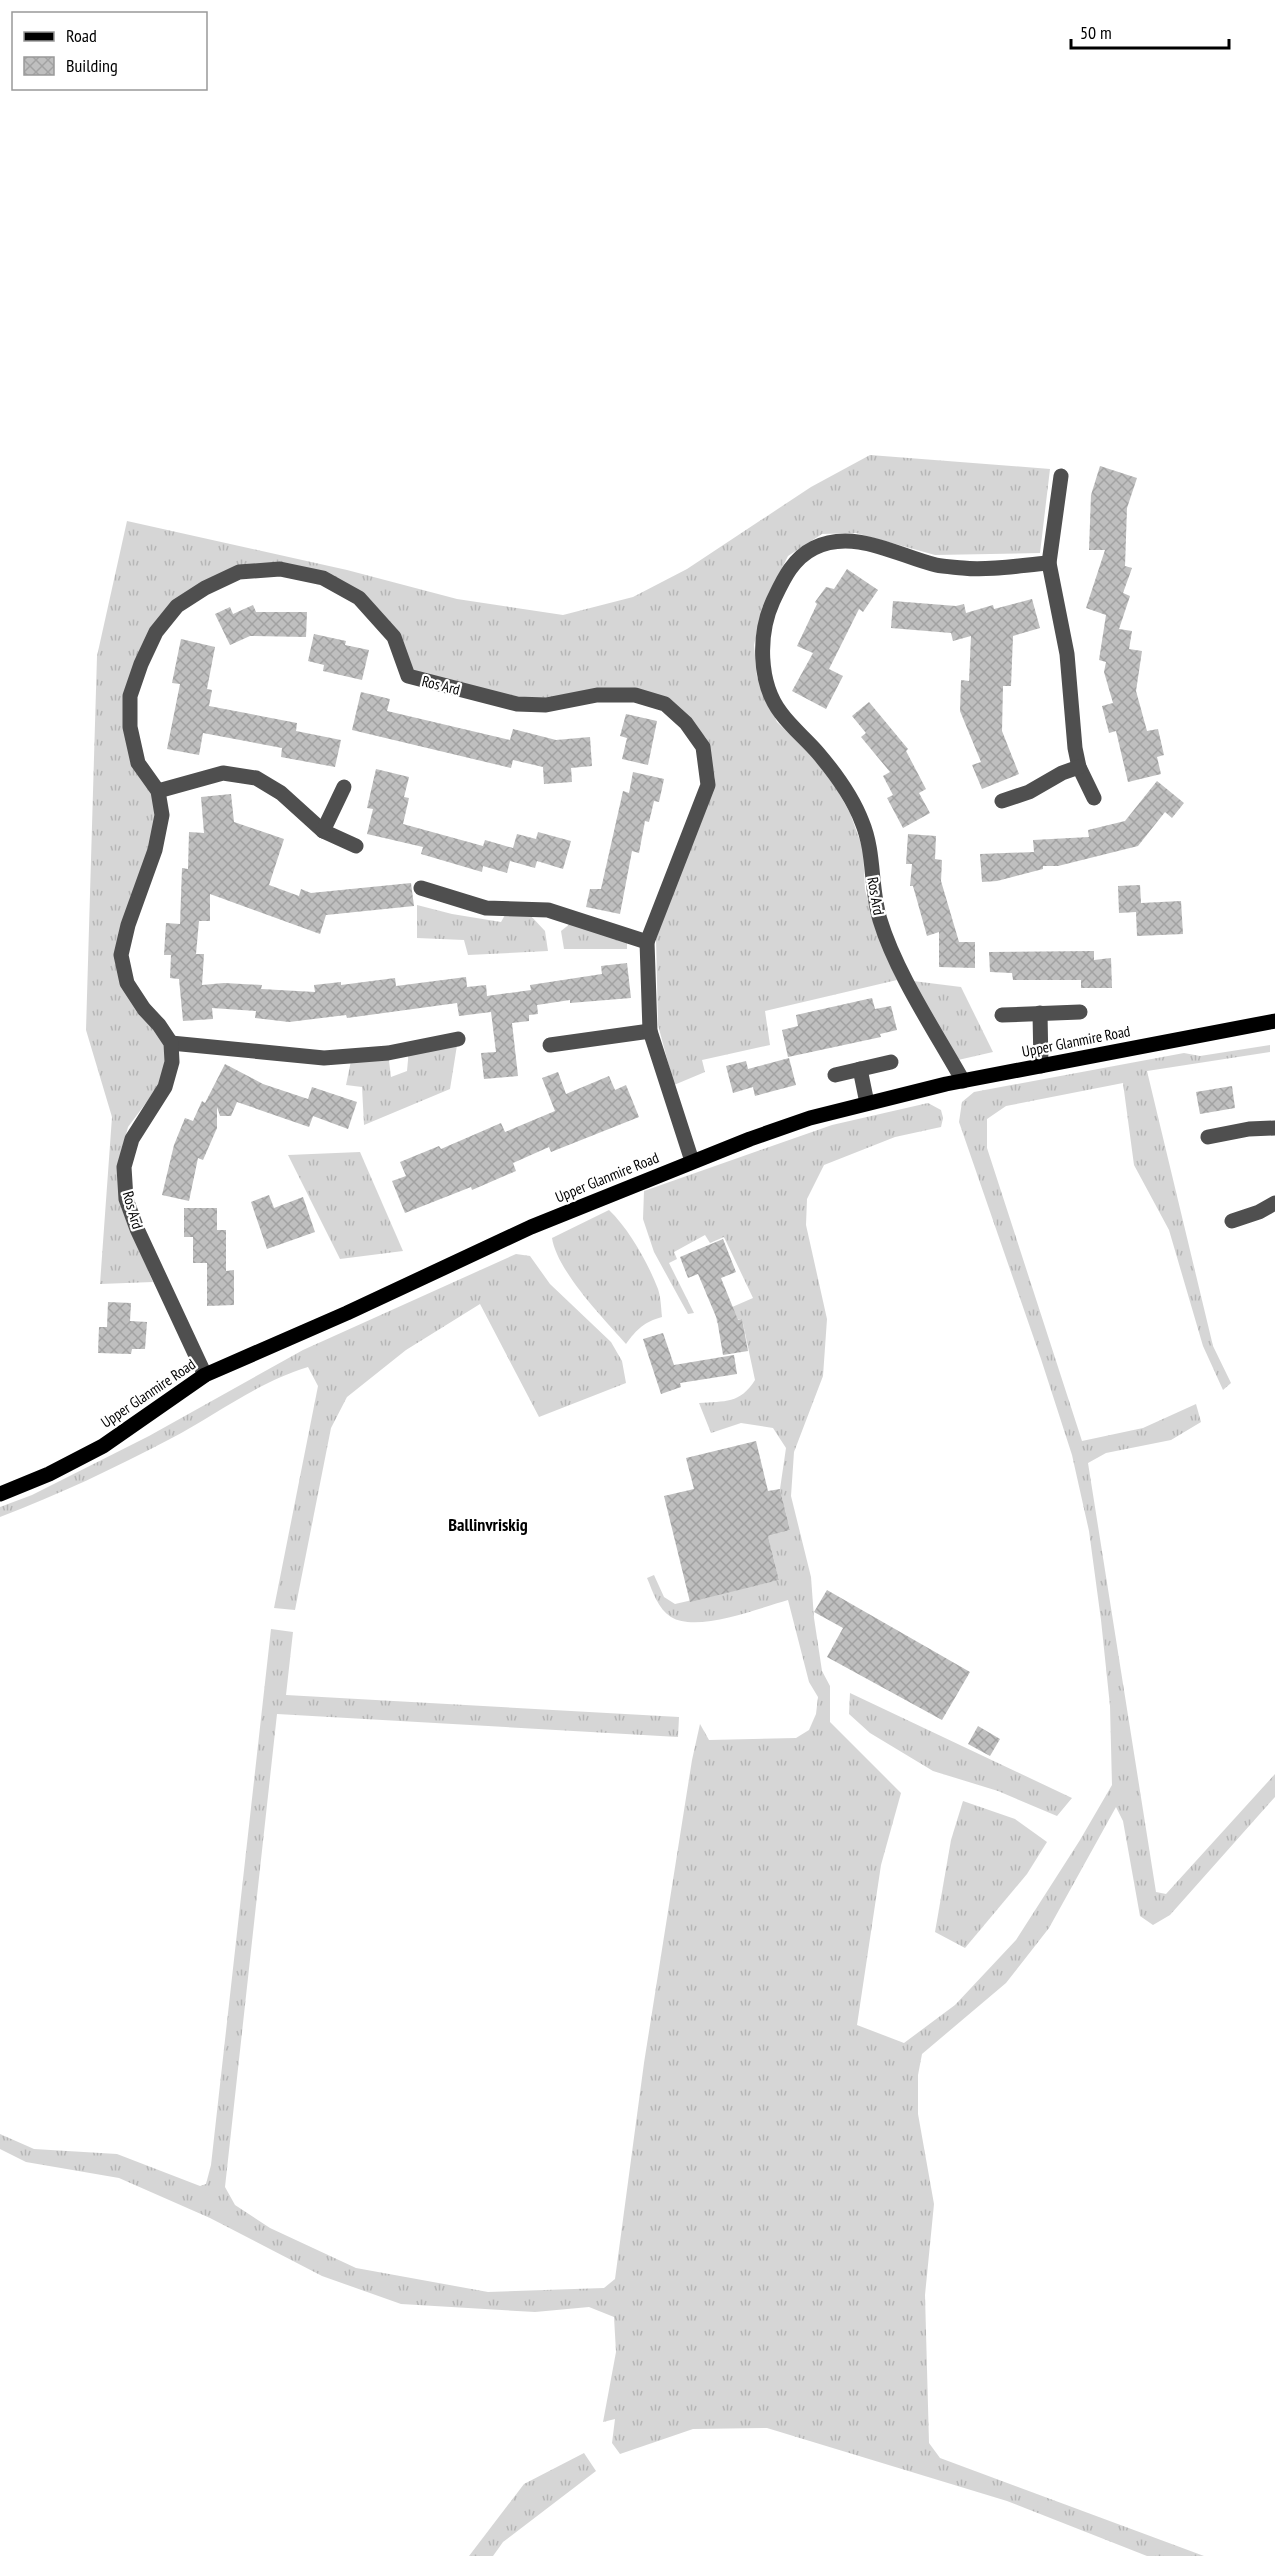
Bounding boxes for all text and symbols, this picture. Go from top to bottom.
legend [12,12,207,90]
scale bar [1071,12,1228,50]
text: 50 m [1080,21,1112,44]
text: Road [66,24,97,47]
text: Building [66,54,118,77]
street label: Ros Ard [420,671,462,699]
street label: Ros Ard [863,875,889,917]
street label: Upper Glanmire Road [1020,1021,1132,1061]
street label: Upper Glanmire Road [552,1148,662,1206]
street label: Ros Ard [119,1189,147,1231]
street label: Upper Glanmire Road [97,1354,199,1432]
district label: Ballinvriskig [448,1513,528,1536]

